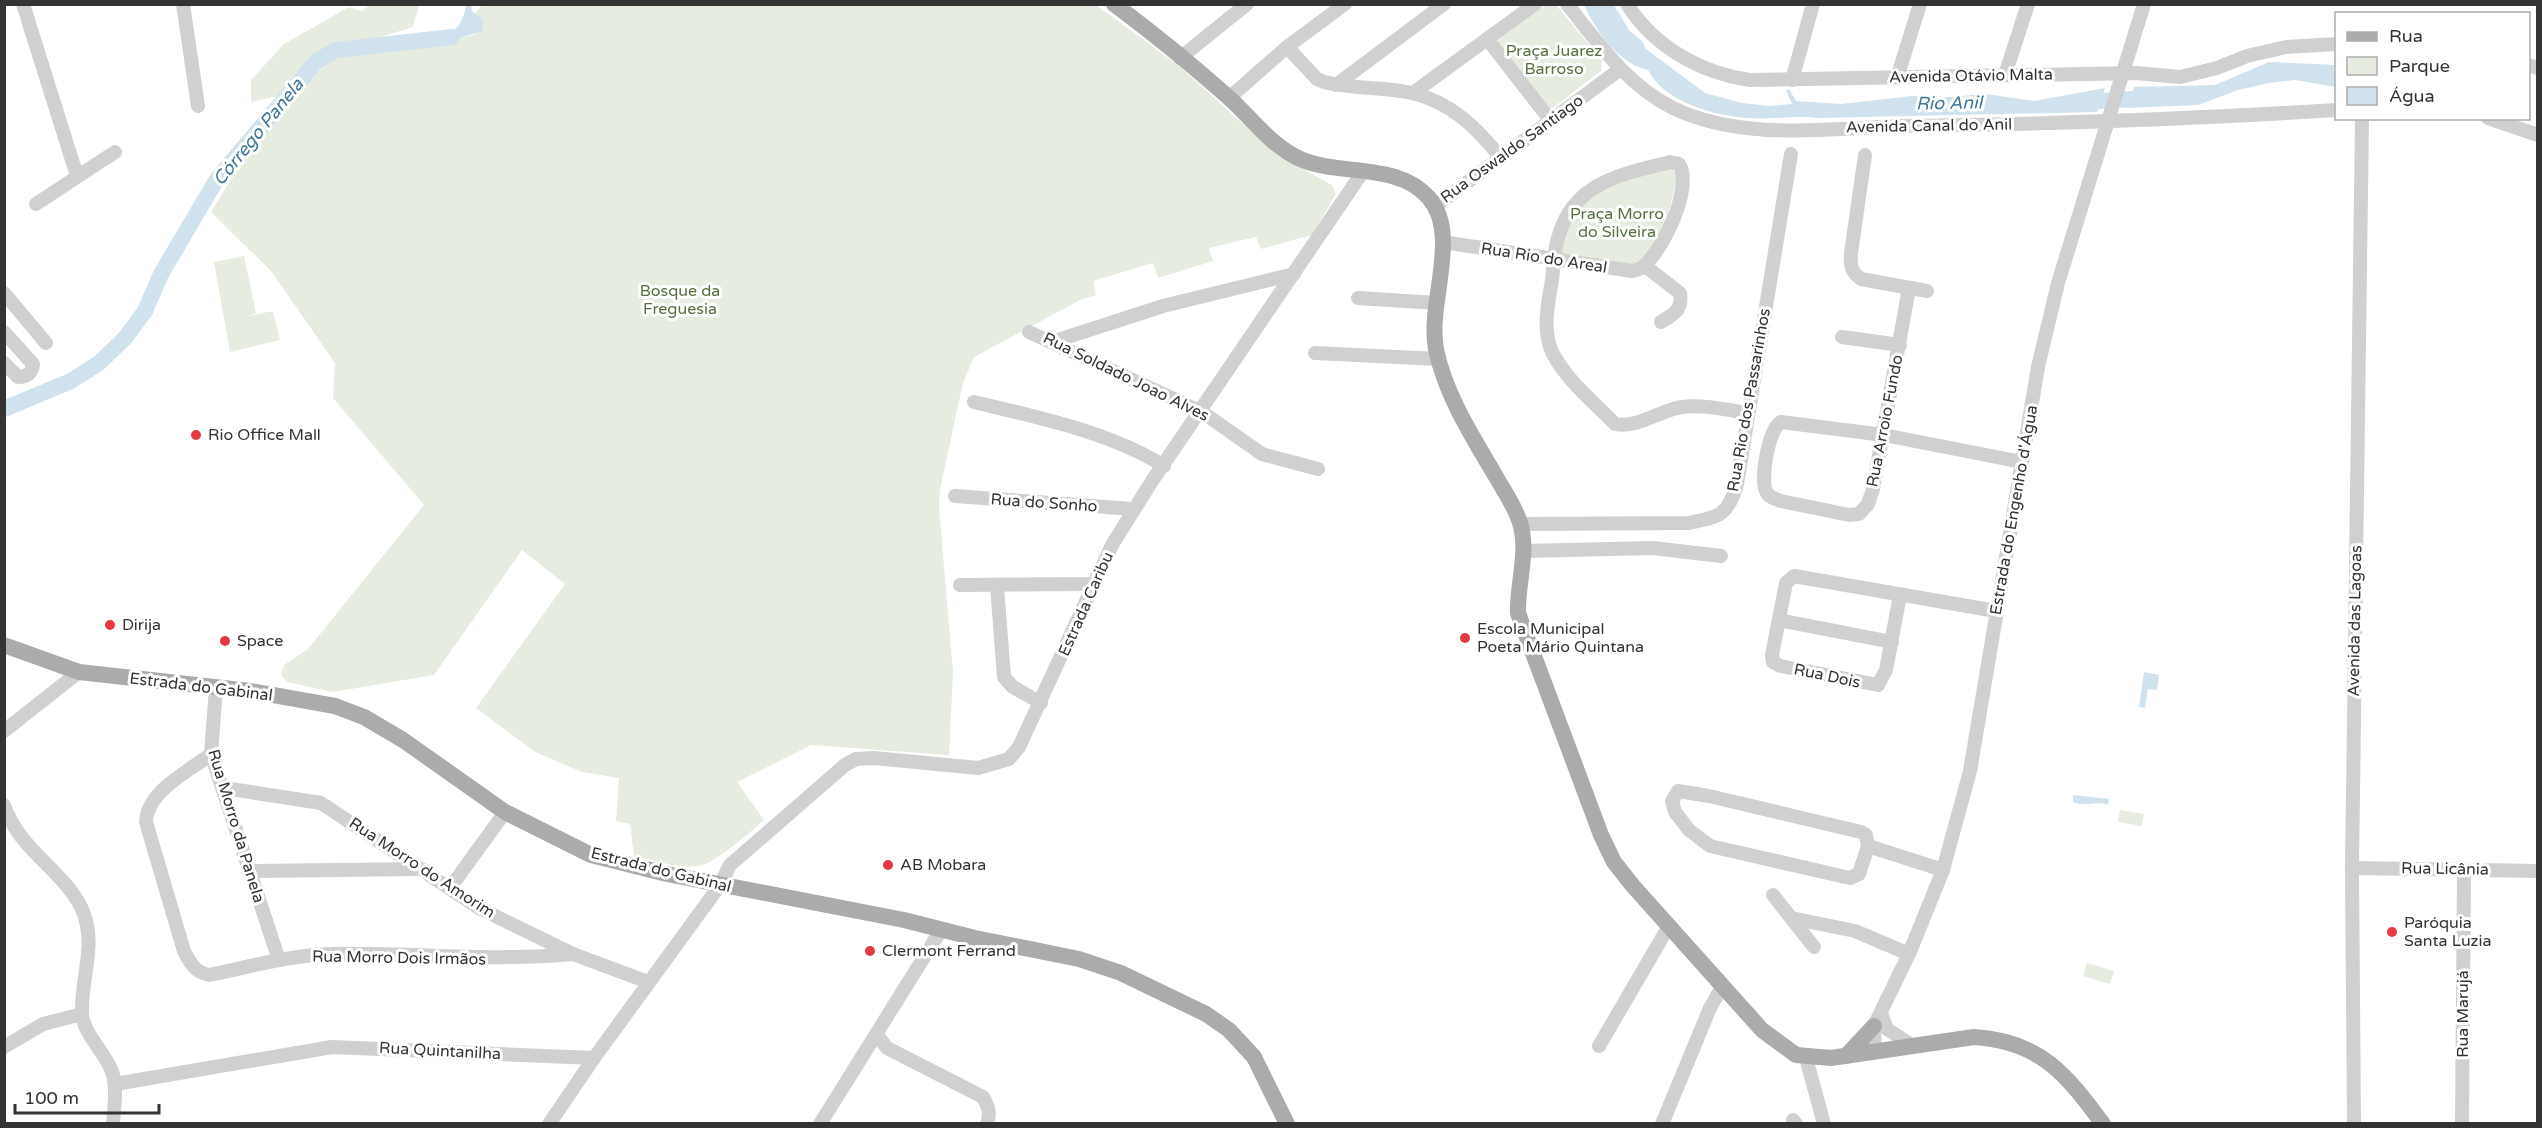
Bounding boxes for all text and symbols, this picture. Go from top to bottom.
legend [2335,12,2530,120]
text: Rua [2389,25,2423,47]
park label: Praça Juarez Barroso [1506,41,1602,79]
text: Parque [2389,55,2450,77]
street label: Avenida Otávio Malta [1889,65,2053,87]
water label: Córrego Panela [208,73,308,190]
text: Água [2389,85,2435,107]
street label: Rua Oswaldo Santiago [1437,90,1587,208]
water label: Rio Anil [1916,91,1985,115]
street label: Avenida Canal do Anil [1846,115,2012,137]
park label: Praça Morro do Silveira [1570,204,1664,242]
street label: Rua Rio do Areal [1480,238,1608,278]
park label: Bosque da Freguesia [640,281,720,319]
street label: Rua Rio dos Passarinhos [1723,307,1775,493]
street label: Rua Soldado Joao Alves [1040,328,1212,426]
street label: Rua Arroio Fundo [1862,353,1908,489]
street label: Estrada do Engenho d'Água [1986,403,2042,617]
place label: Rio Office Mall [208,425,321,445]
marker: Rio Office Mall [189,428,203,442]
street label: Rua do Sonho [990,489,1098,517]
street label: Avenida das Lagoas [2344,545,2366,697]
street label: Estrada Caribu [1054,549,1118,659]
place label: Dirija [122,615,161,635]
marker: Dirija [103,618,117,632]
place label: Escola Municipal Poeta Mário Quintana [1477,619,1644,657]
place label: Space [237,631,283,651]
marker: Escola Municipal Poeta Mário Quintana [1458,631,1472,645]
marker: Space [218,634,232,648]
street label: Rua Dois [1792,659,1862,693]
street label: Estrada do Gabinal [128,668,274,706]
street label: Rua Morro da Panela [203,747,269,905]
street label: Rua Morro do Amorim [345,813,499,923]
street label: Estrada do Gabinal [589,843,733,897]
place label: AB Mobara [900,855,986,875]
marker: AB Mobara [881,858,895,872]
street label: Rua Licânia [2401,858,2489,880]
place label: Paróquia Santa Luzia [2404,913,2492,951]
marker: Paróquia Santa Luzia [2385,925,2399,939]
place label: Clermont Ferrand [882,941,1016,961]
marker: Clermont Ferrand [863,944,877,958]
street label: Rua Morro Dois Irmãos [312,946,486,970]
street label: Rua Marujá [2453,970,2473,1058]
street label: Rua Quintanilha [379,1038,501,1064]
scale bar [15,1077,159,1115]
text: 100 m [24,1087,79,1109]

